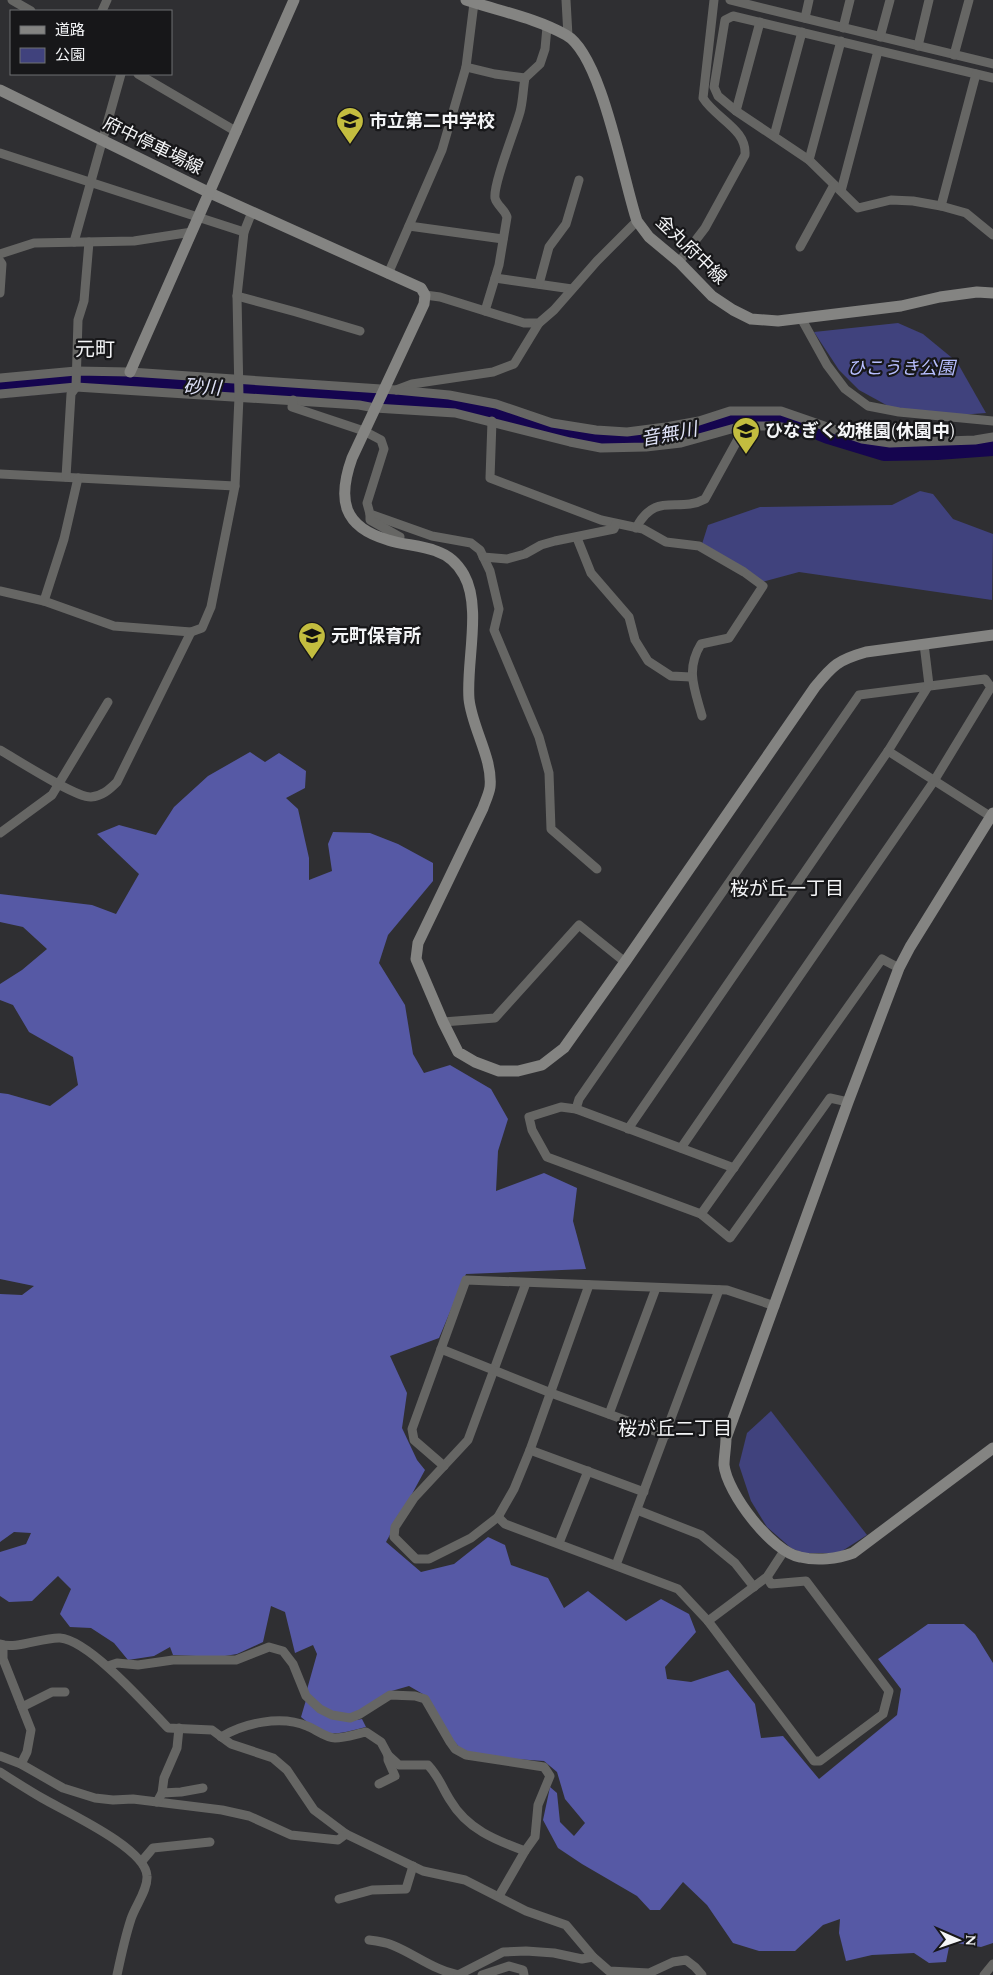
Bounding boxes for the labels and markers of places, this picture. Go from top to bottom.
school or university icon: 市立第二中学校 [335,106,365,145]
place label: 市立第二中学校 [369,108,495,135]
school or university icon: ひなぎく幼稚園(休園中) [731,416,761,455]
place label: ひなぎく幼稚園(休園中) [765,418,955,445]
school or university icon: 元町保育所 [297,621,327,660]
place label: 元町保育所 [331,623,421,650]

